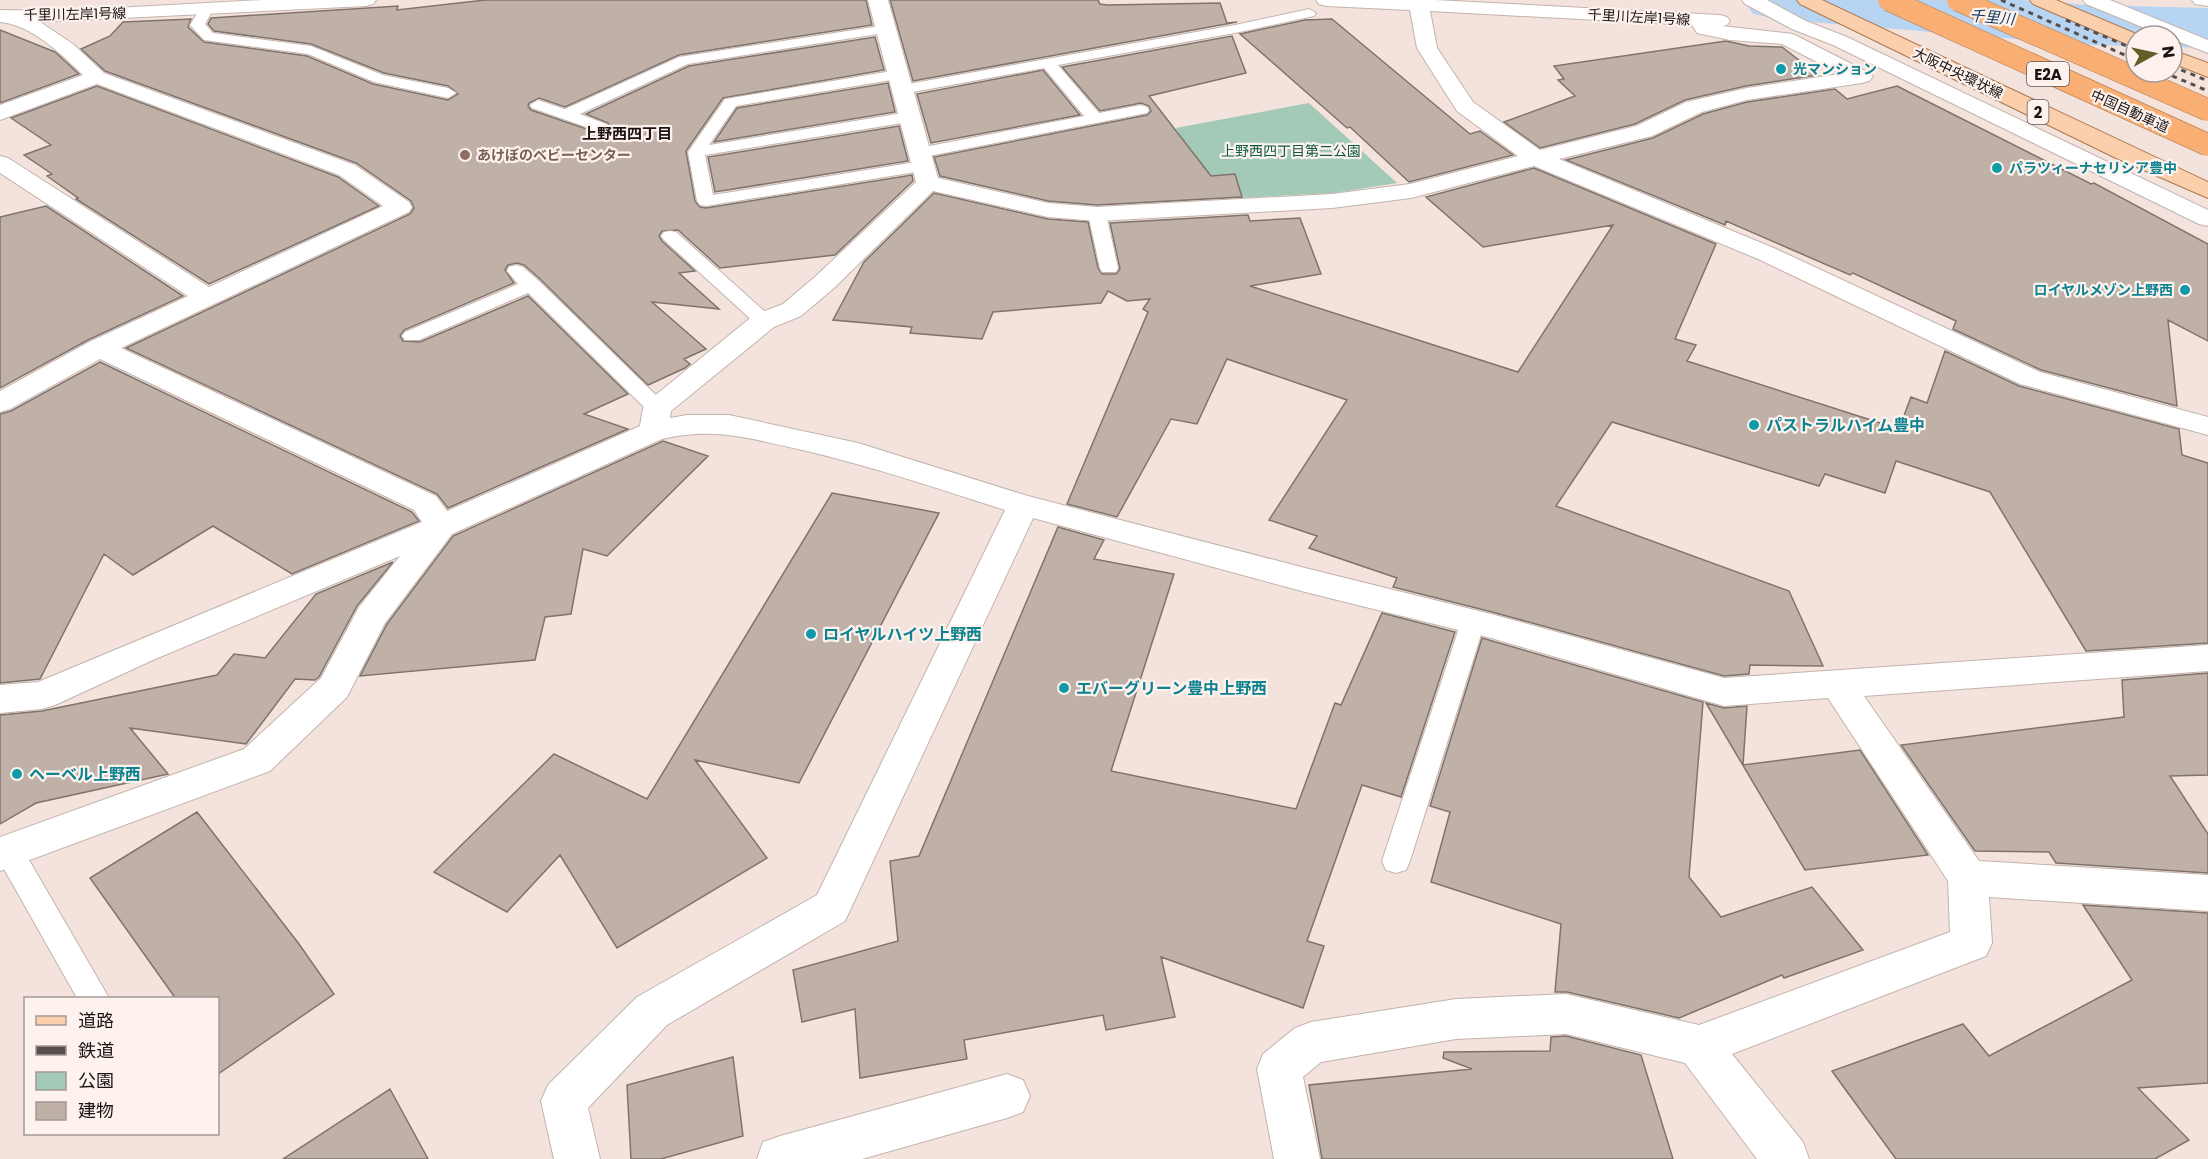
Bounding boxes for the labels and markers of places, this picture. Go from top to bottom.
place label: 光マンション [1793,59,1877,79]
marker: 光マンション [1774,62,1788,76]
place label: あけぼのベビーセンター [477,145,631,165]
marker: あけぼのベビーセンター [458,148,472,162]
place label: パラツィーナセリシア豊中 [2009,158,2177,178]
marker: パラツィーナセリシア豊中 [1990,161,2004,175]
place label: ロイヤルメゾン上野西 [2033,280,2173,300]
marker: ロイヤルメゾン上野西 [2178,283,2192,297]
place label: パストラルハイム豊中 [1766,414,1925,437]
marker: パストラルハイム豊中 [1747,418,1761,432]
place label: ロイヤルハイツ上野西 [823,623,982,646]
marker: ロイヤルハイツ上野西 [804,627,818,641]
place label: エバーグリーン豊中上野西 [1076,677,1267,700]
marker: エバーグリーン豊中上野西 [1057,681,1071,695]
place label: ヘーベル上野西 [29,763,141,786]
marker: ヘーベル上野西 [10,767,24,781]

